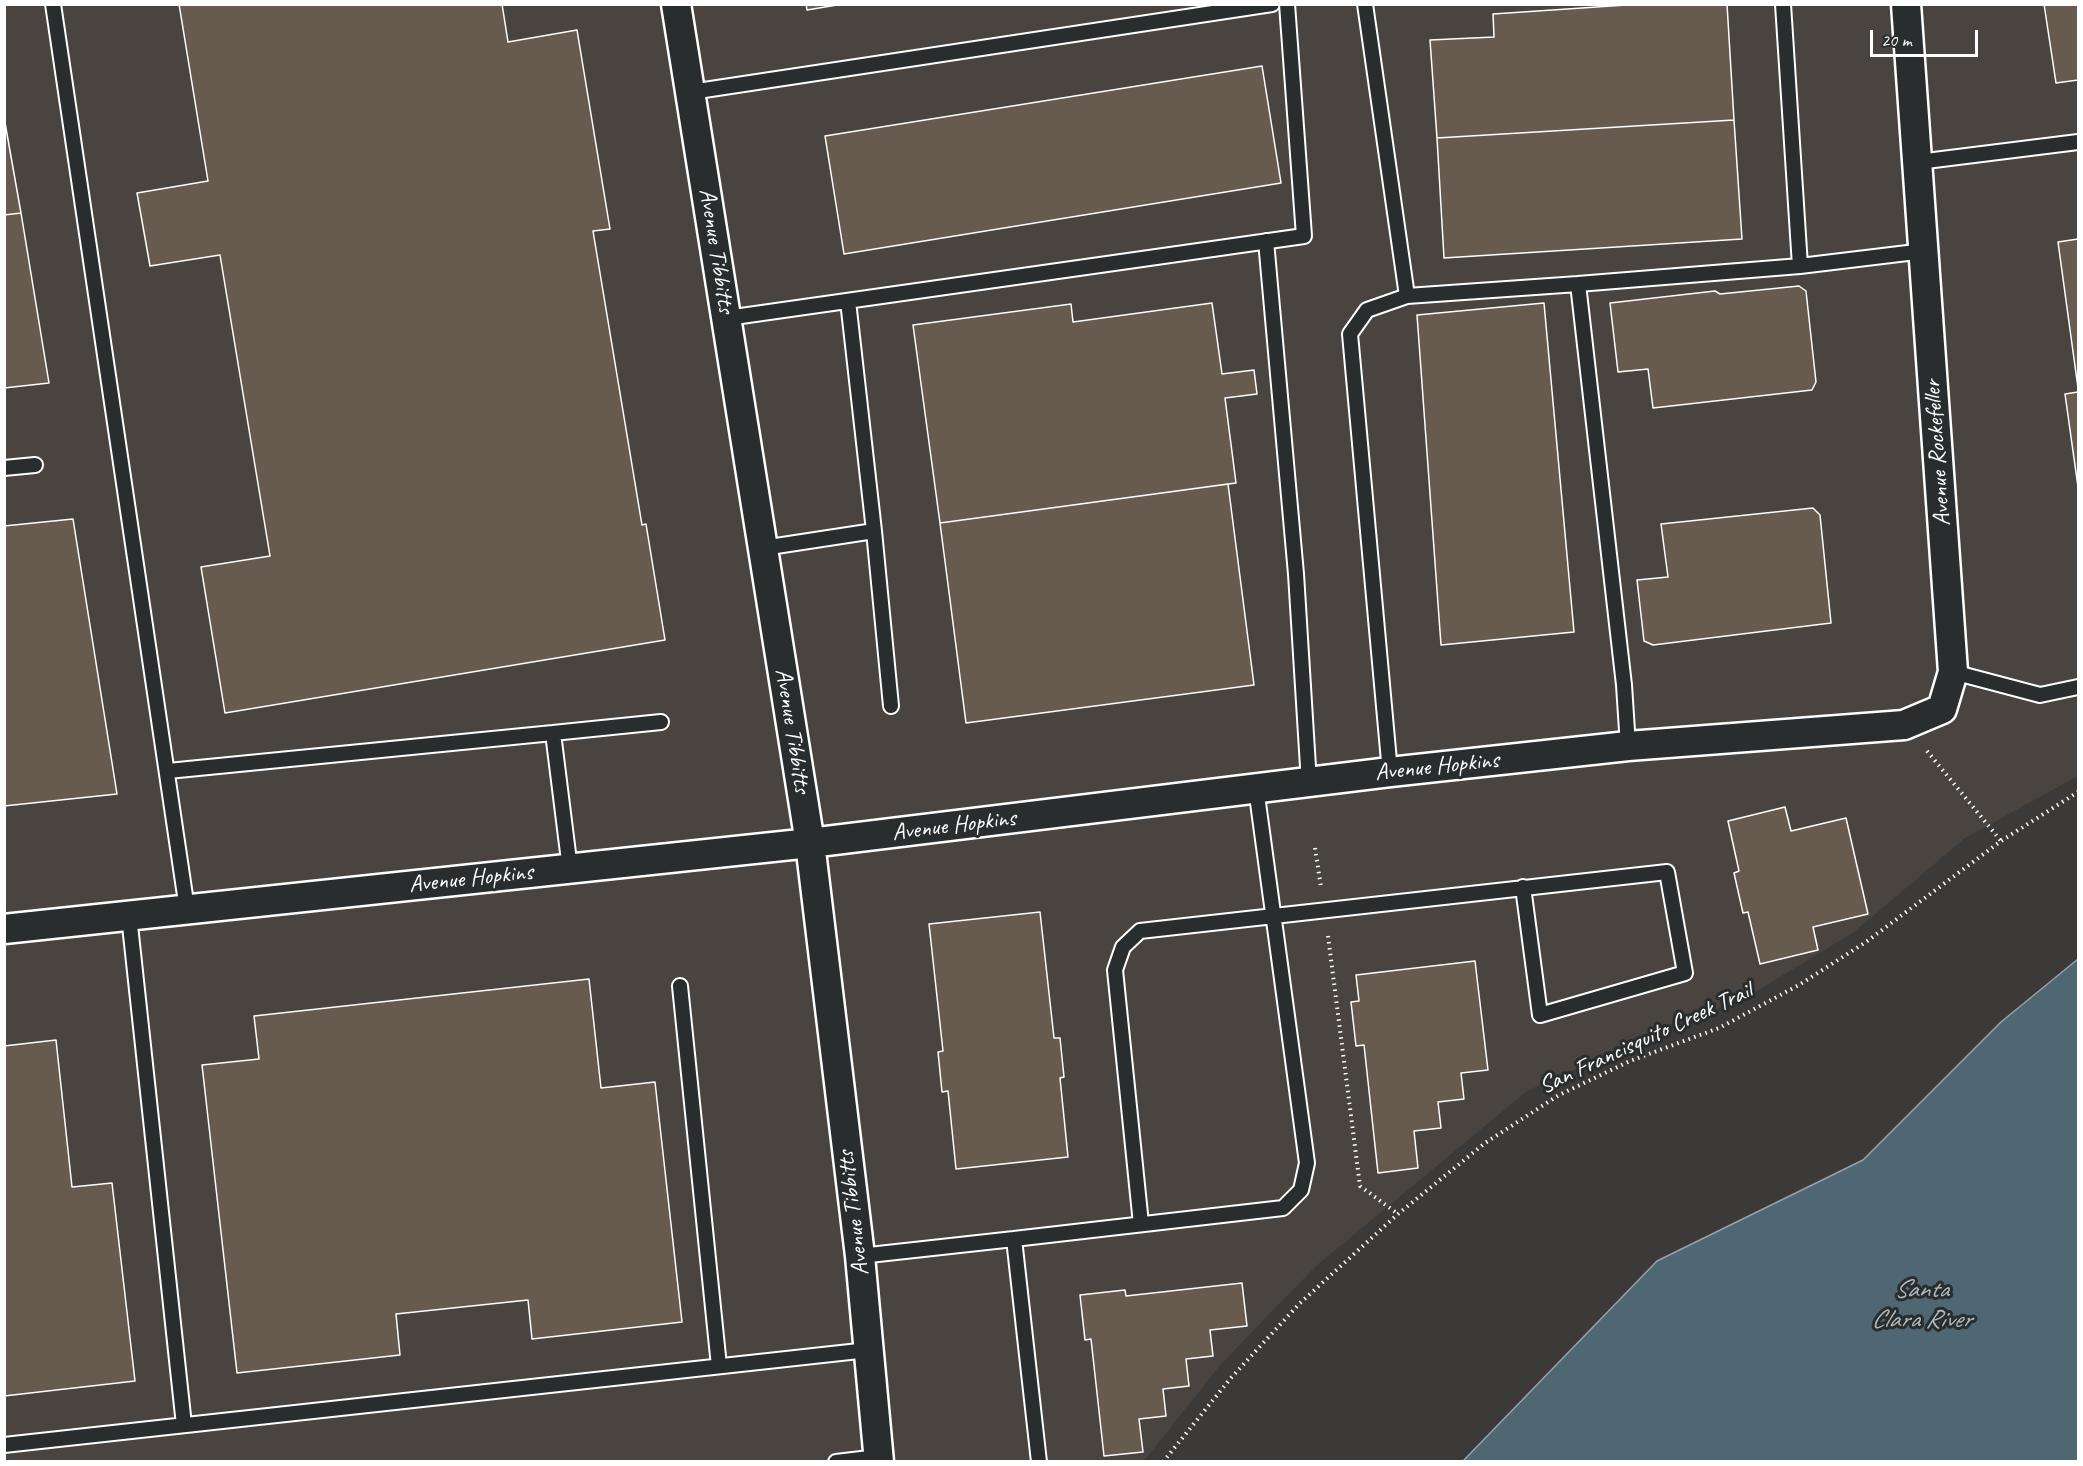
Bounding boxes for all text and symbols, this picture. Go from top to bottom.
scale bar [1873,18,1981,56]
text: 20 m [1881,29,1912,51]
street label: Avenue Tibbitts [692,187,740,315]
street label: Avenue Rockefeller [1919,379,1957,527]
street label: Avenue Tibbitts [768,667,816,795]
street label: Avenue Hopkins [1374,746,1500,788]
street label: Avenue Hopkins [891,804,1017,848]
street label: Avenue Hopkins [408,858,534,900]
street label: San Francisquito Creek Trail [1535,977,1757,1101]
street label: Avenue Tibbitts [832,1149,876,1277]
water label: Santa Clara River [1871,1274,1971,1336]

